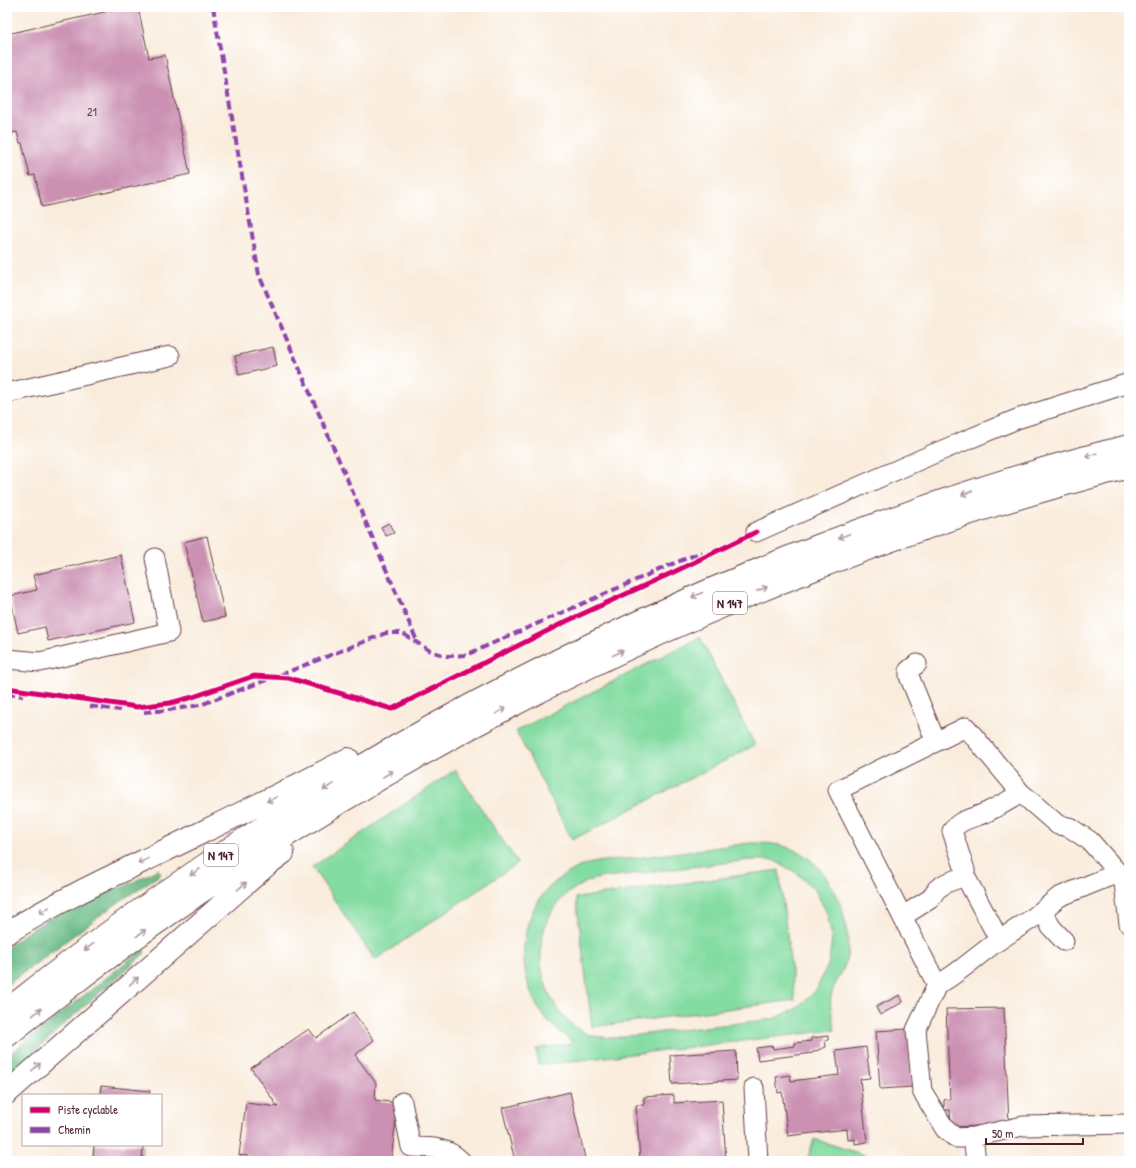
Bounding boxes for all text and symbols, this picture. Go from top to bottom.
house number: 21 [87,103,97,120]
one-way arrow [1085,452,1098,459]
one-way arrow [960,490,973,497]
one-way arrow [839,532,851,540]
one-way arrow [756,585,768,593]
one-way arrow [692,592,704,599]
road number: N 147 [713,592,747,614]
one-way arrow [611,649,623,656]
one-way arrow [495,706,507,714]
one-way arrow [381,769,393,777]
one-way arrow [322,784,334,792]
one-way arrow [266,795,278,803]
road number: N 147 [204,844,238,866]
one-way arrow [137,858,149,865]
one-way arrow [190,868,201,876]
one-way arrow [237,881,247,891]
one-way arrow [39,907,51,915]
one-way arrow [135,929,146,937]
one-way arrow [83,943,94,951]
one-way arrow [128,977,138,986]
one-way arrow [32,1007,43,1016]
one-way arrow [31,1062,41,1071]
legend [22,1094,162,1146]
text: Piste cyclable [58,1101,118,1118]
scale bar [986,1120,1083,1146]
text: Chemin [58,1121,91,1138]
text: 50 m [992,1125,1013,1142]

